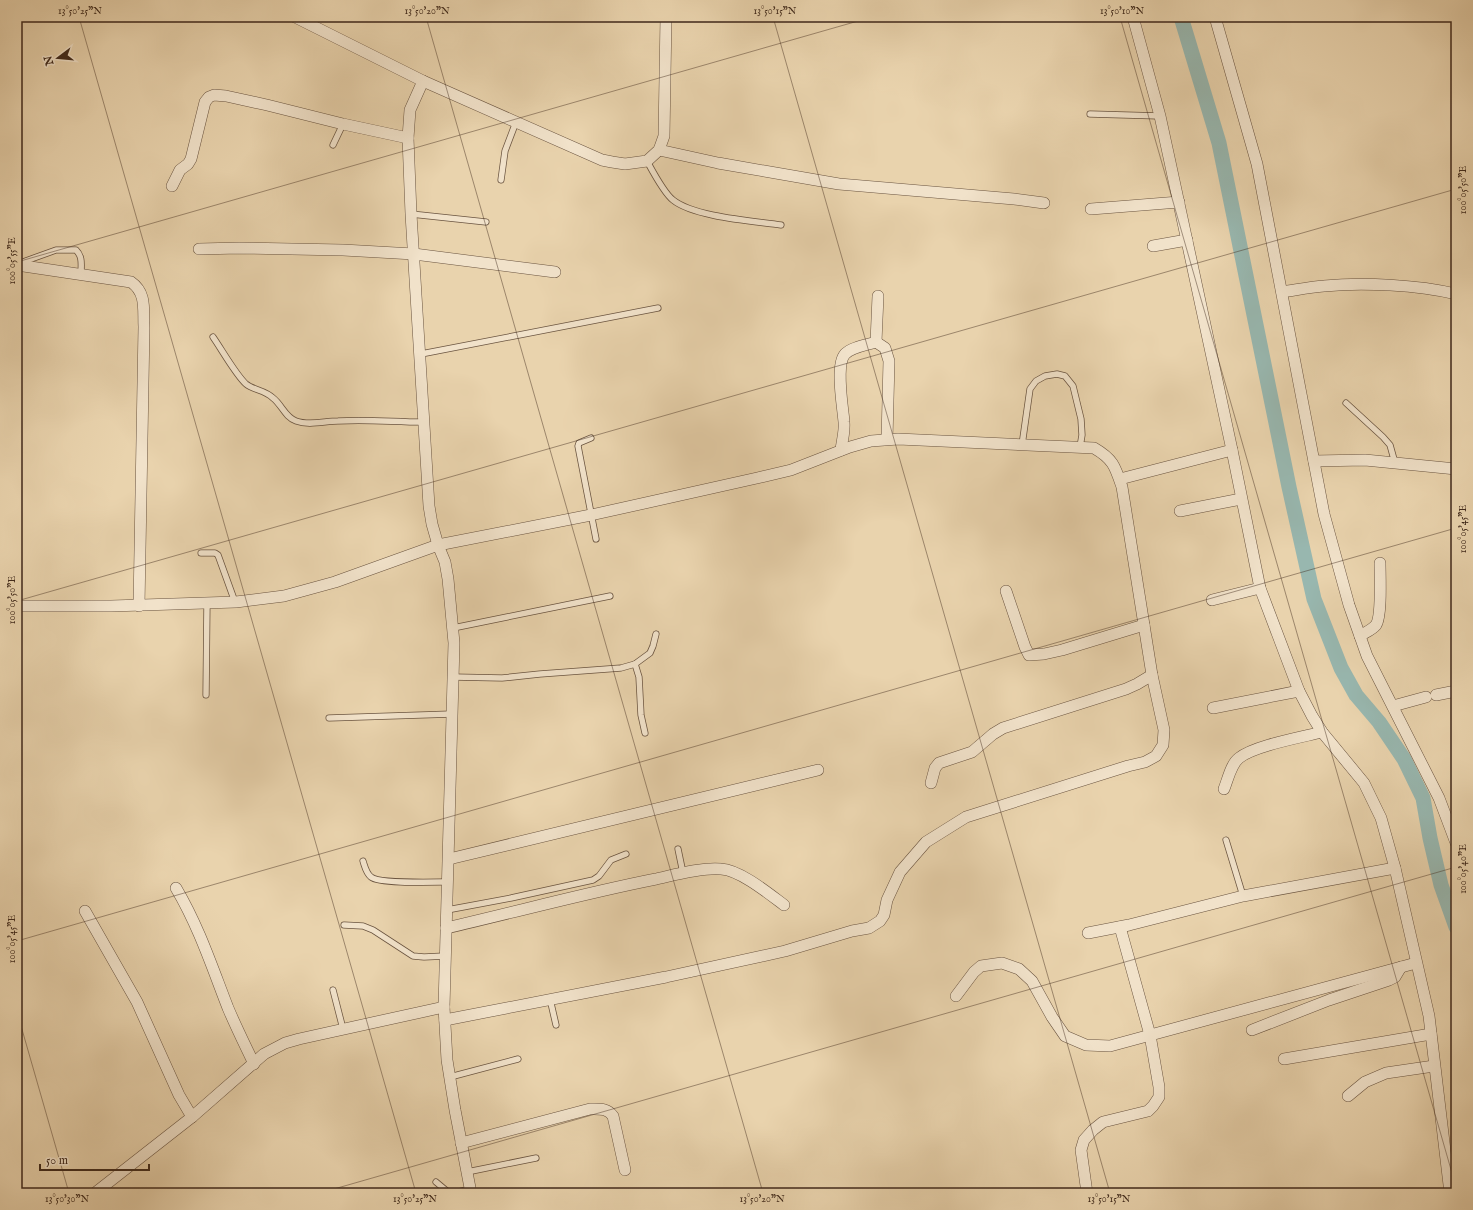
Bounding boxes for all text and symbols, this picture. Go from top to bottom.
text: 13°50'25"N [58,5,102,18]
text: 13°50'20"N [404,5,450,18]
text: 13°50'15"N [754,5,797,18]
text: 13°50'10"N [1100,5,1144,18]
north arrow [38,38,78,78]
text: N [41,54,58,68]
text: 100°05'50"E [1457,166,1470,214]
text: 100°05'55"E [6,237,19,285]
text: 100°05'45"E [1457,505,1470,553]
text: 100°05'50"E [6,576,19,624]
text: 100°05'40"E [1457,844,1470,894]
text: 100°05'45"E [6,915,19,963]
scale bar [40,1146,149,1172]
text: 50 m [46,1153,68,1168]
text: 13°50'30"N [45,1193,89,1206]
text: 13°50'25"N [393,1193,437,1206]
text: 13°50'20"N [739,1193,785,1206]
text: 13°50'15"N [1088,1193,1131,1206]

